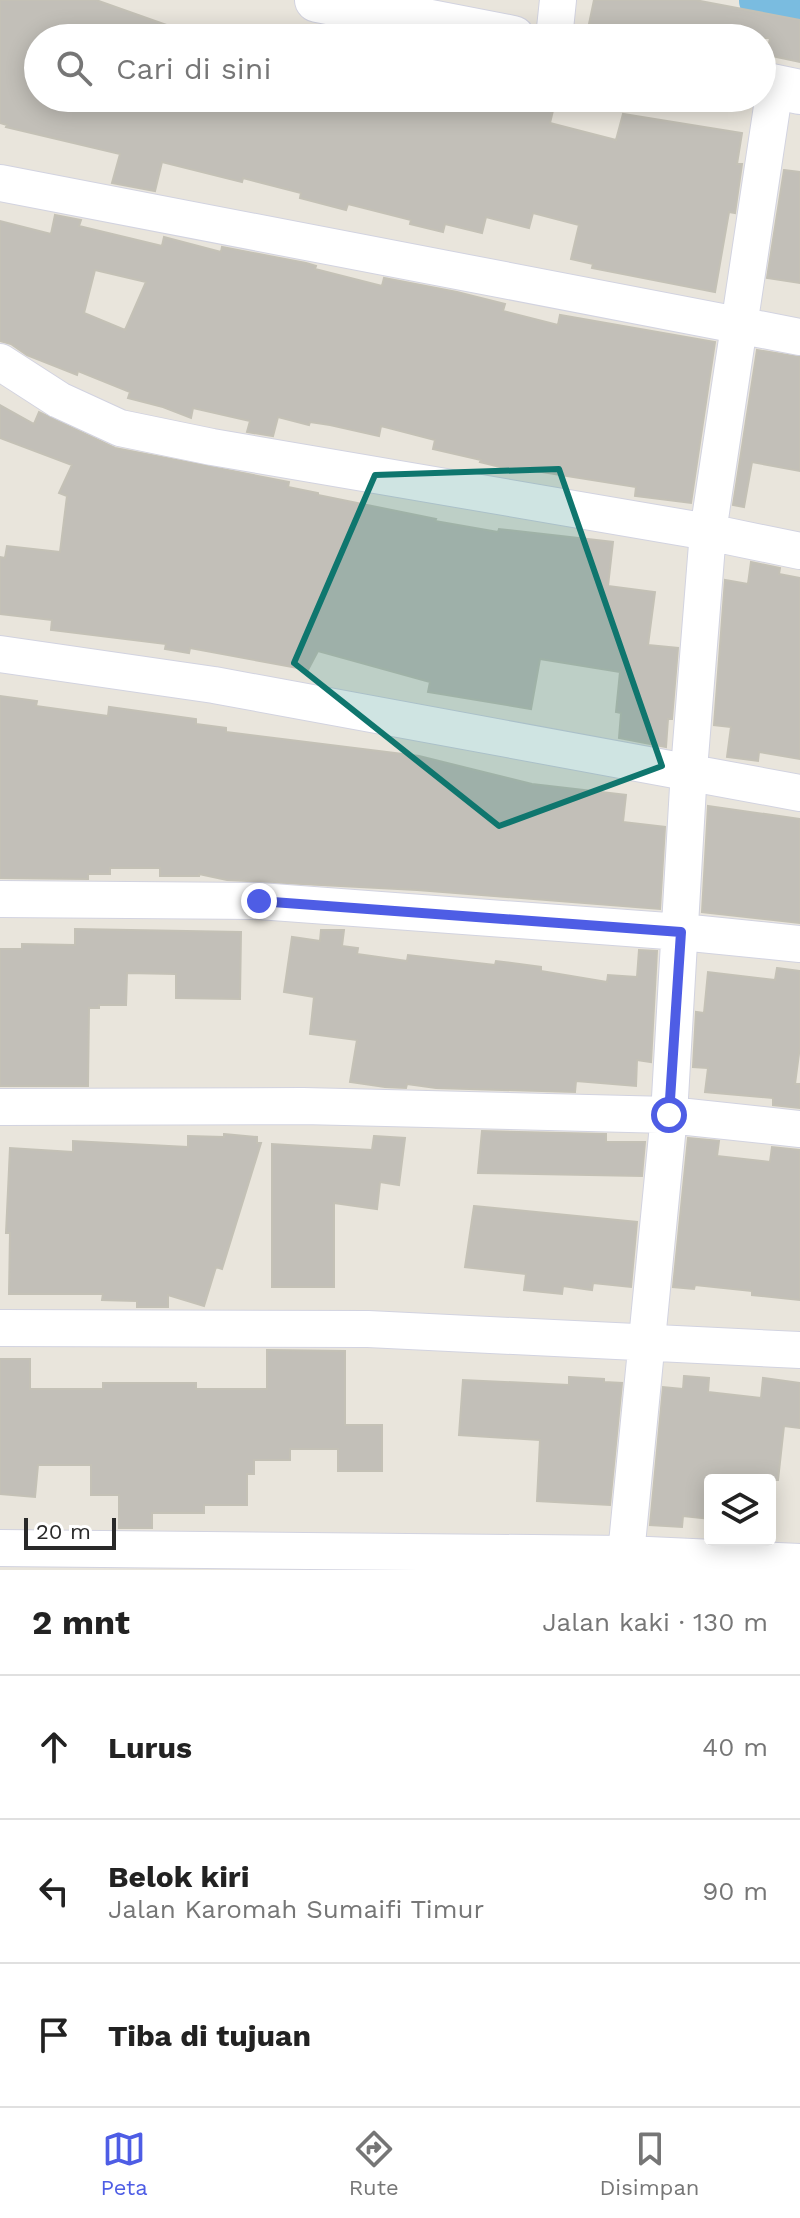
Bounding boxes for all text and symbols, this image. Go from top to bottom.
search box [24,24,776,112]
icon: search [52,46,96,90]
text: Cari di sini [116,51,271,86]
route end [241,883,277,919]
route start [651,1097,687,1133]
map controls [704,1474,776,1546]
button: layers [704,1474,776,1546]
scale bar [24,1514,116,1550]
text: 20 m [36,1519,91,1544]
text: 2 mnt [32,1602,130,1642]
text: Jalan kaki · 130 m [542,1607,768,1637]
icon: ahead [32,1725,76,1769]
text: Lurus [108,1730,192,1765]
text: 40 m [702,1732,768,1762]
text: Belok kiri [108,1859,250,1894]
icon: left [32,1869,76,1913]
text: 90 m [702,1876,768,1906]
text: Jalan Karomah Sumaifi Timur [108,1894,484,1924]
icon: arrive [32,2013,76,2057]
text: Tiba di tujuan [108,2018,311,2053]
tab: Peta [100,2127,148,2200]
tab: Rute [349,2127,399,2200]
tab: Disimpan [600,2127,699,2200]

